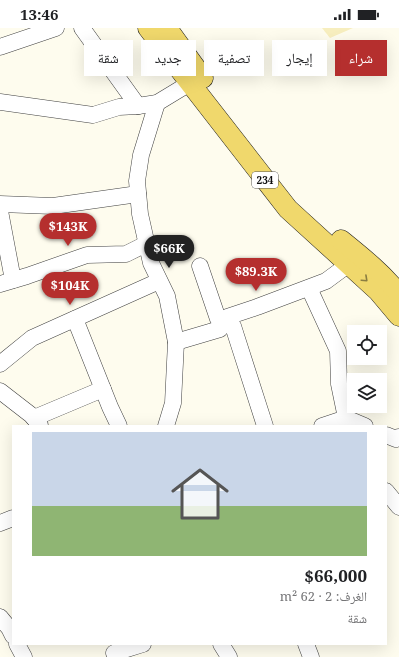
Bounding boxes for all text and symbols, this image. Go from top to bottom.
text: 13:46 [20,4,58,24]
chip: شقة [84,40,133,76]
chip: جديد [141,40,196,76]
chip: تصفية [204,40,264,76]
chip: إيجار [272,40,327,76]
chip: شراء [335,40,387,76]
road number: 234 [252,172,278,188]
pin: $143K [40,213,96,247]
text: $143K [49,217,87,235]
pin: $66K [145,235,193,269]
text: $66K [153,239,185,257]
pin: $89.3K [223,258,289,292]
text: $89.3K [235,262,277,280]
pin: $104K [42,272,98,306]
one-way arrow [360,274,368,282]
text: $104K [51,276,89,294]
map controls [347,325,387,413]
button: locate [347,325,387,365]
button: layers [347,373,387,413]
icon: home [164,458,236,530]
text: $66,000 [304,564,367,587]
text: الغرف: 2 · 62 m² [280,587,367,605]
text: شقة [348,609,367,627]

